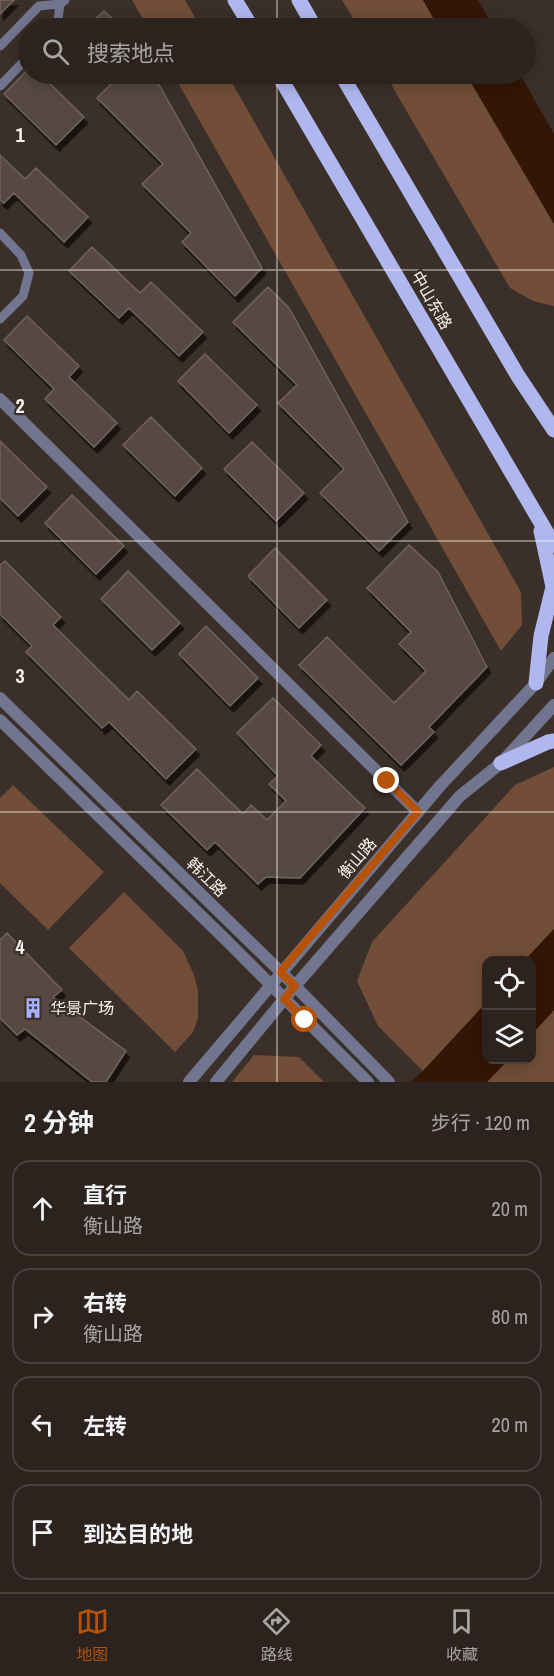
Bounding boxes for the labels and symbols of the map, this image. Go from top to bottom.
text: 1 [15,121,25,148]
street label: 中山东路 [406,267,458,333]
text: 2 [15,392,25,419]
text: 3 [15,662,25,689]
route end [373,767,399,793]
street label: 衡山路 [333,833,381,883]
street label: 韩江路 [182,852,232,902]
text: 4 [15,933,25,960]
building icon: 华景广场 [21,996,45,1020]
place label: 华景广场 [50,997,114,1019]
route start [291,1006,317,1032]

